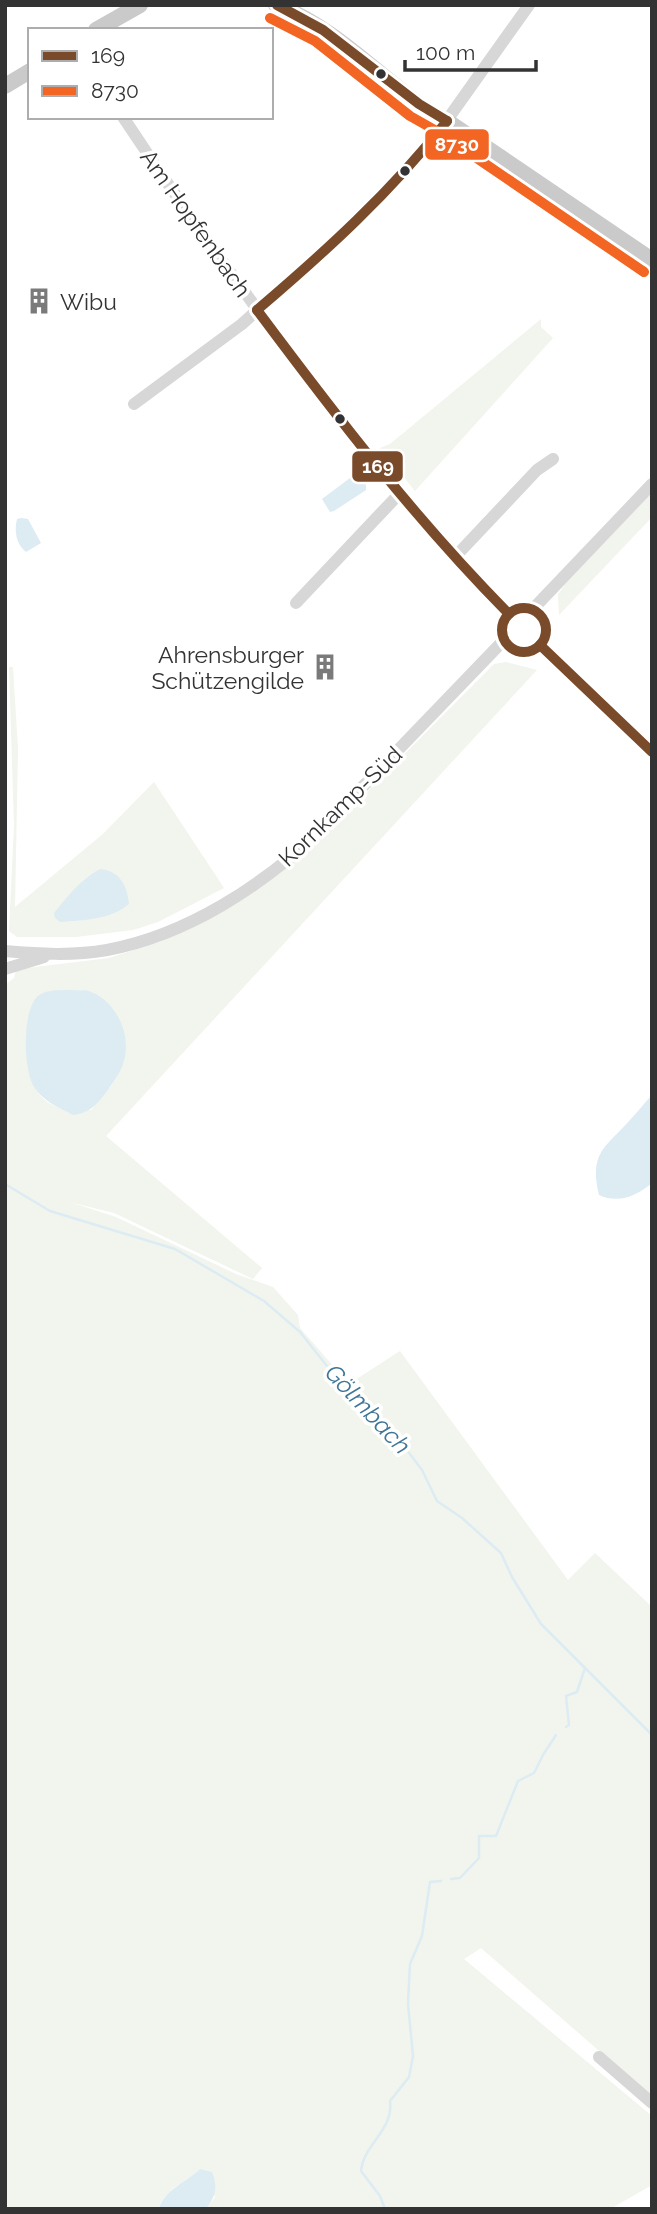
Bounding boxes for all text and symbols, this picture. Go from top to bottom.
legend [28,28,273,119]
scale bar [405,28,536,72]
text: 100 m [416,40,475,65]
text: 169 [91,43,125,68]
unlabelled marker [374,67,388,81]
text: 8730 [91,78,139,103]
line badge: 8730 [424,128,490,161]
text: 8730 [435,133,479,155]
street label: Am Hopfenbach [135,144,257,302]
unlabelled marker [398,164,412,178]
building icon: Wibu [24,286,54,316]
place label: Wibu [60,288,117,315]
unlabelled marker [333,412,347,426]
line badge: 169 [351,450,404,483]
text: 169 [362,455,394,477]
place label: Ahrensburger Schützengilde [151,641,304,694]
building icon: Ahrensburger Schützengilde [310,652,340,682]
street label: Kornkamp-Süd [273,740,407,872]
water label: Gölmbach [319,1358,417,1460]

